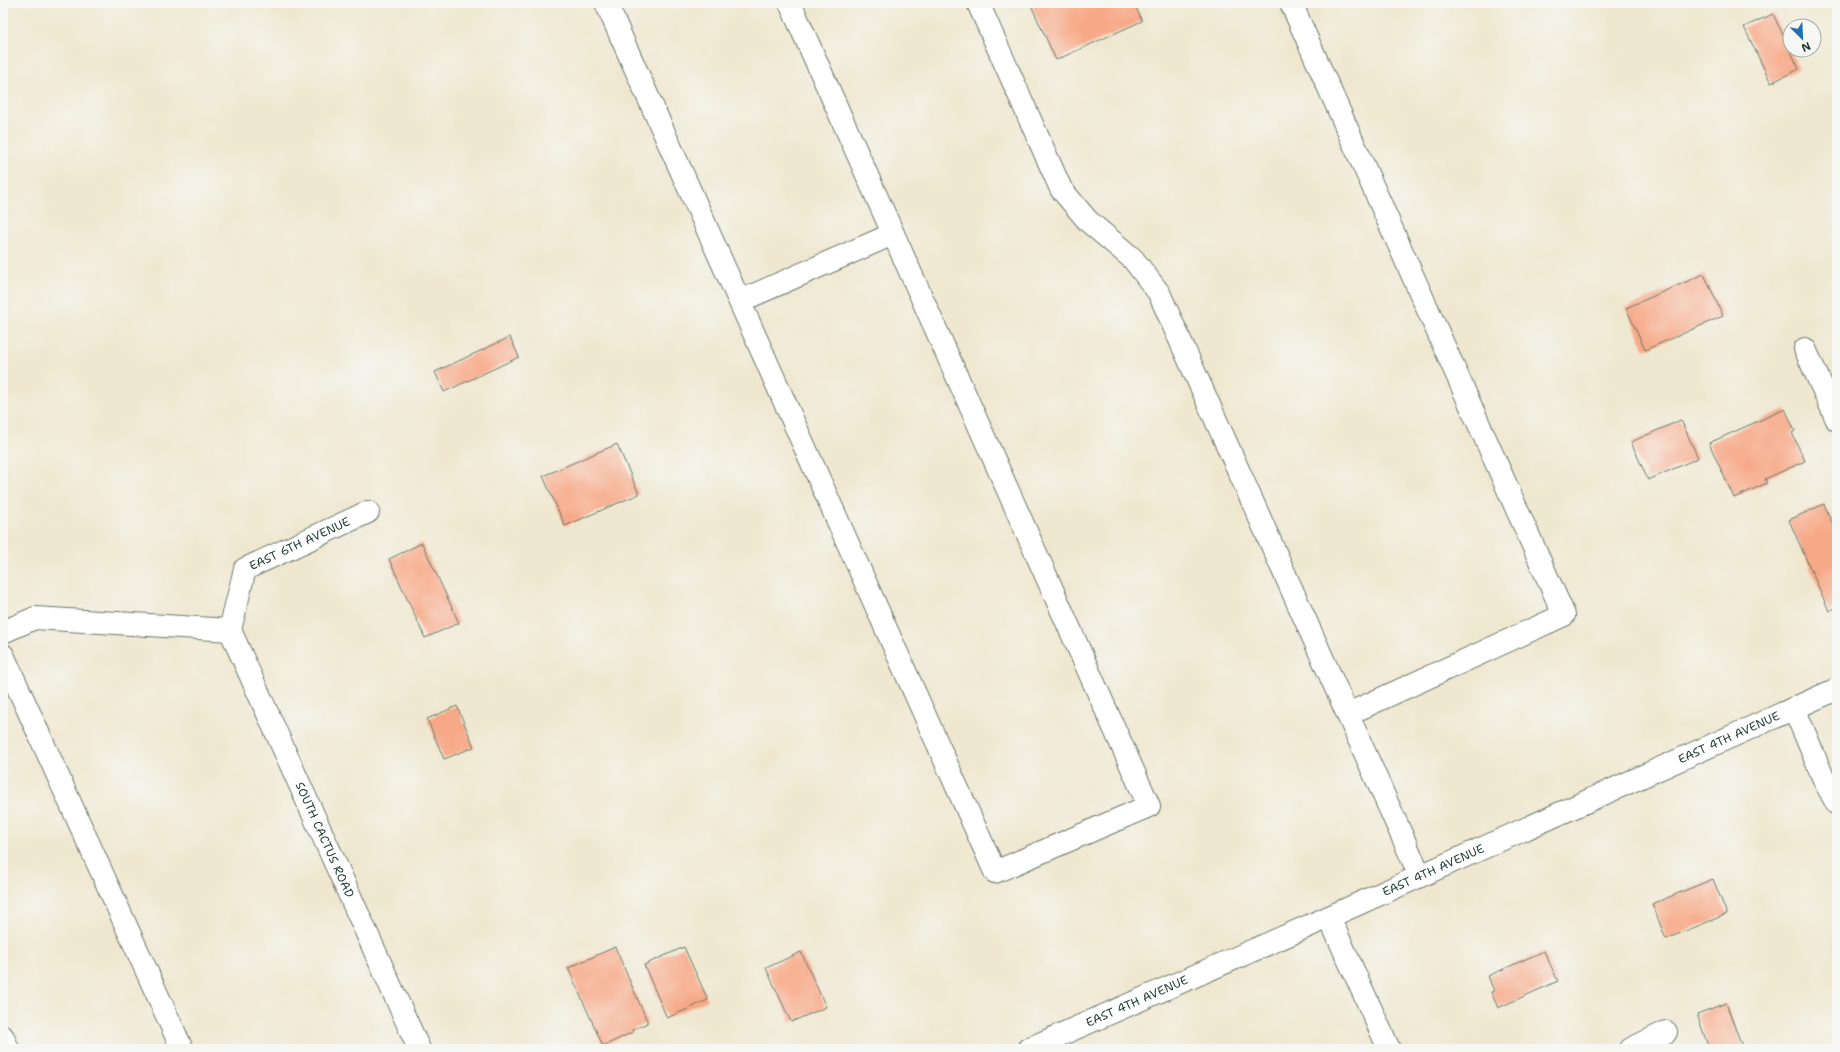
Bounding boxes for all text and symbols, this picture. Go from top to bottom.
north arrow [1782,18,1822,58]
text: N [1799,38,1813,55]
street label: EAST 6TH AVENUE [247,513,353,574]
street label: EAST 4TH AVENUE [1676,708,1782,767]
street label: SOUTH CACTUS ROAD [292,779,358,900]
street label: EAST 4TH AVENUE [1380,840,1487,900]
street label: EAST 4TH AVENUE [1084,972,1190,1031]

